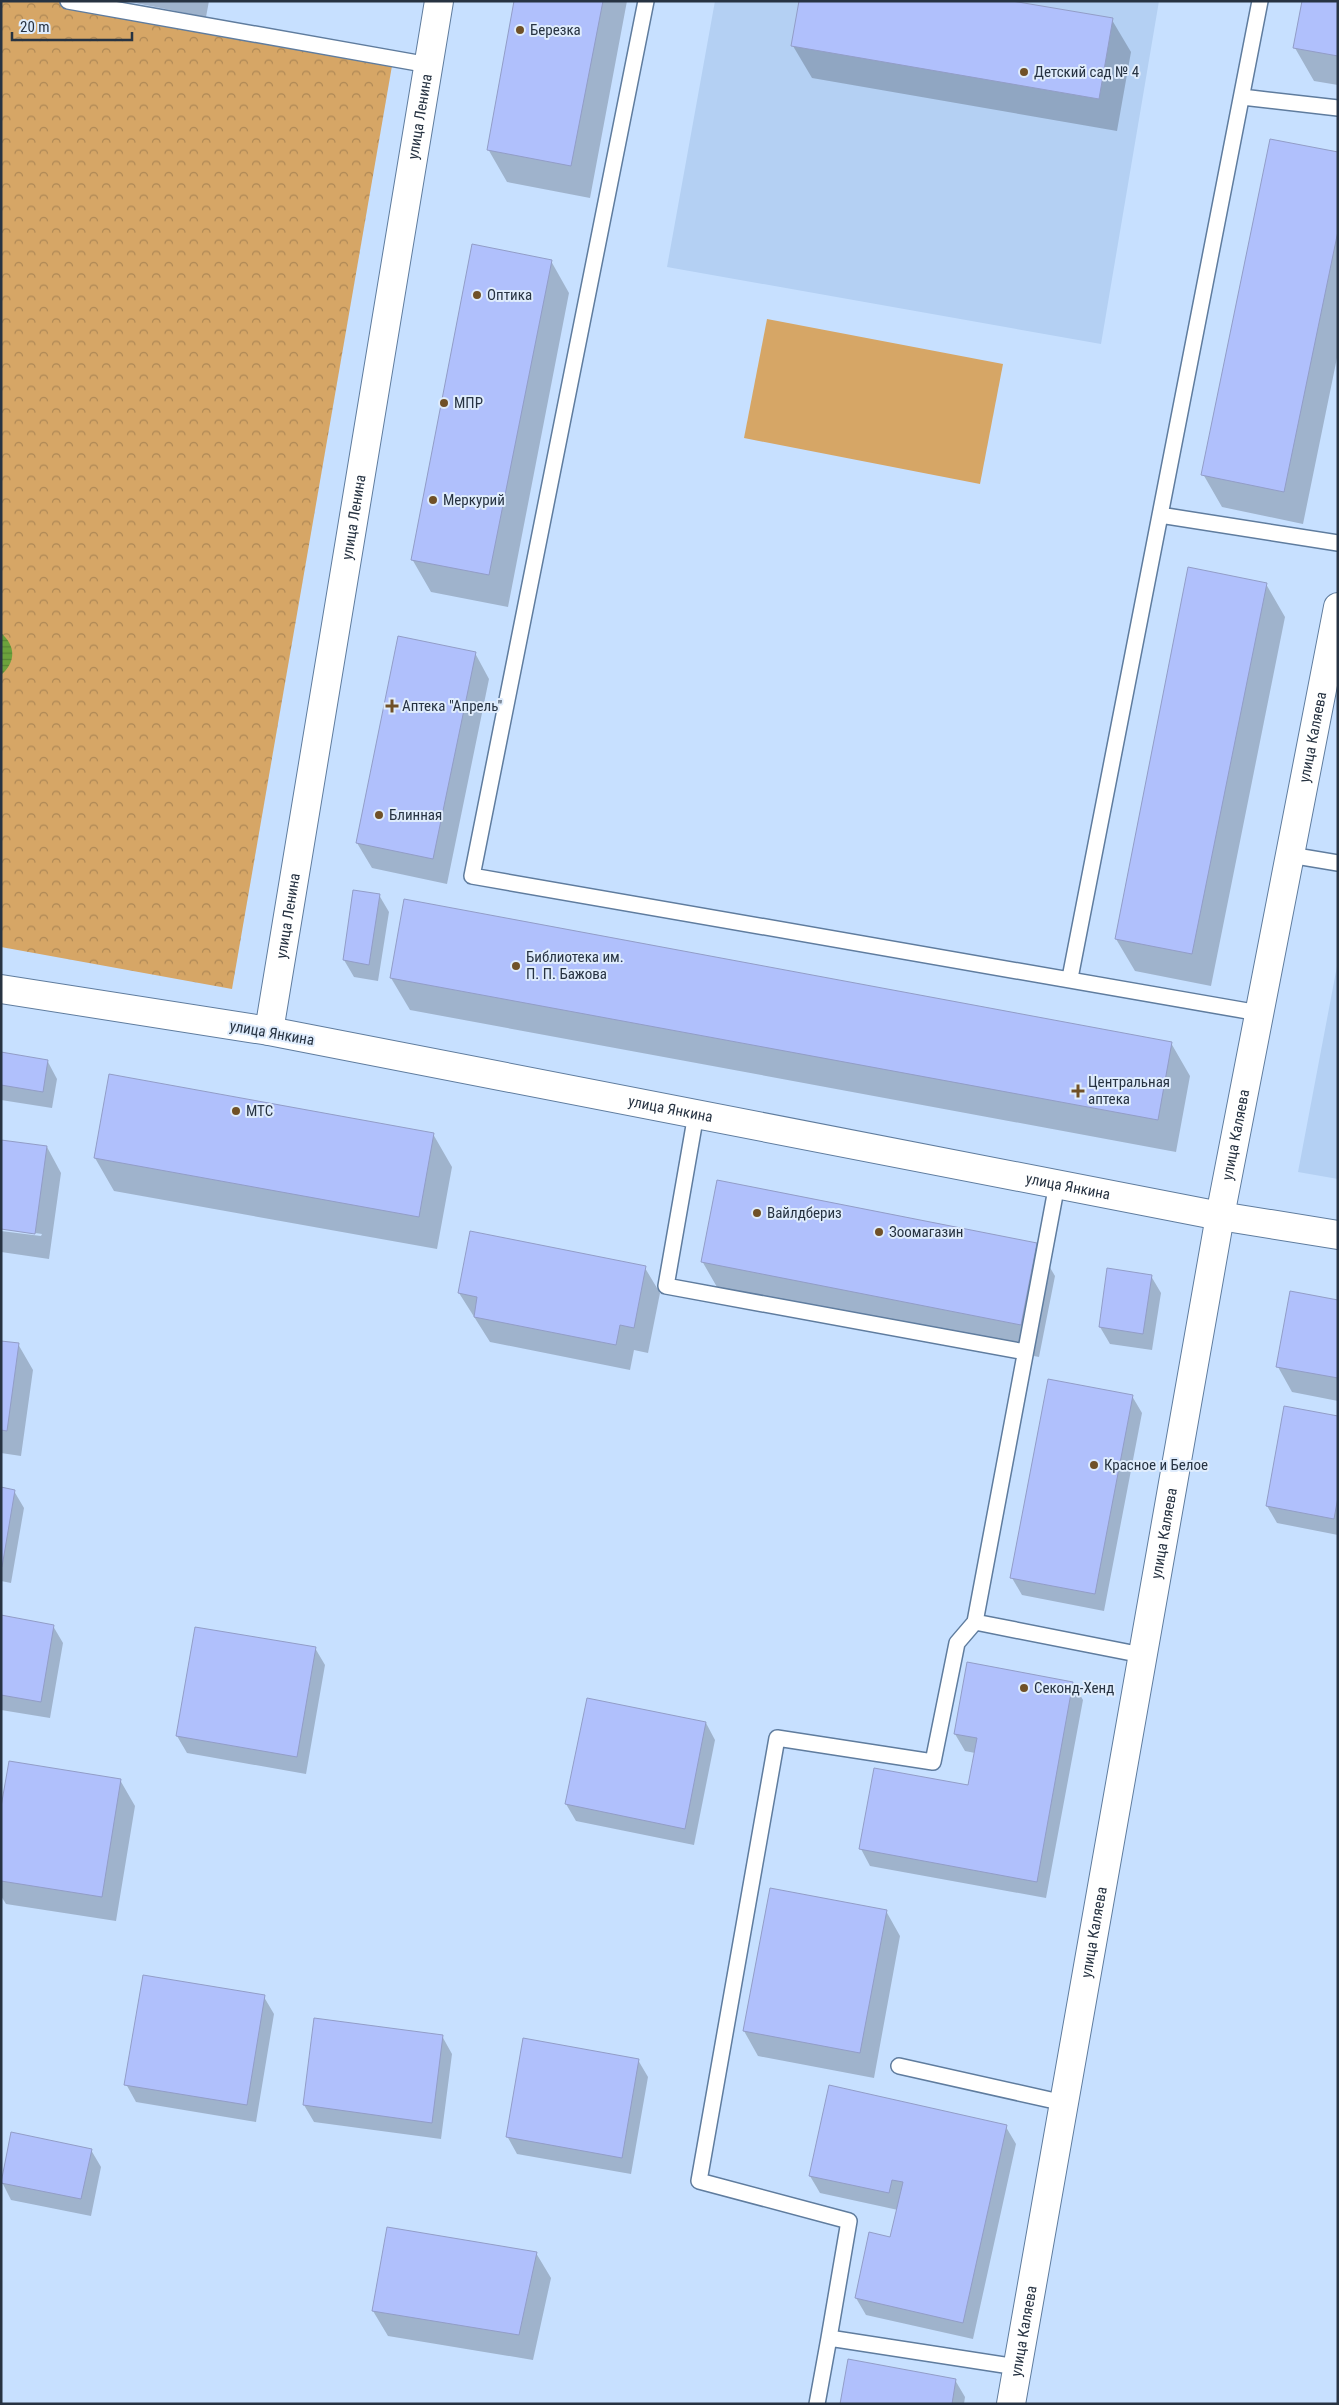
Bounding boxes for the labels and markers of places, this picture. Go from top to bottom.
place label: Березка [530,21,581,39]
marker: Березка [514,24,526,36]
place label: Детский сад № 4 [1034,63,1139,81]
marker: Детский сад № 4 [1018,66,1030,78]
place label: Оптика [487,286,532,304]
marker: Оптика [471,289,483,301]
place label: МПР [454,394,483,412]
marker: МПР [438,397,450,409]
place label: Меркурий [443,491,505,509]
marker: Меркурий [427,494,439,506]
place label: Аптека "Апрель" [402,697,502,715]
marker: Аптека "Апрель" [386,700,398,712]
place label: Блинная [389,806,442,824]
marker: Блинная [373,809,385,821]
place label: Библиотека им. П. П. Бажова [526,948,624,983]
marker: Библиотека им. П. П. Бажова [510,960,522,972]
place label: Центральная аптека [1088,1073,1170,1108]
marker: Центральная аптека [1072,1085,1084,1097]
place label: МТС [246,1102,273,1120]
marker: МТС [230,1105,242,1117]
place label: Вайлдбериз [767,1204,842,1222]
marker: Вайлдбериз [751,1207,763,1219]
place label: Зоомагазин [889,1223,963,1241]
marker: Зоомагазин [873,1226,885,1238]
place label: Красное и Белое [1104,1456,1208,1474]
marker: Красное и Белое [1088,1459,1100,1471]
place label: Секонд-Хенд [1034,1679,1114,1697]
marker: Секонд-Хенд [1018,1682,1030,1694]

